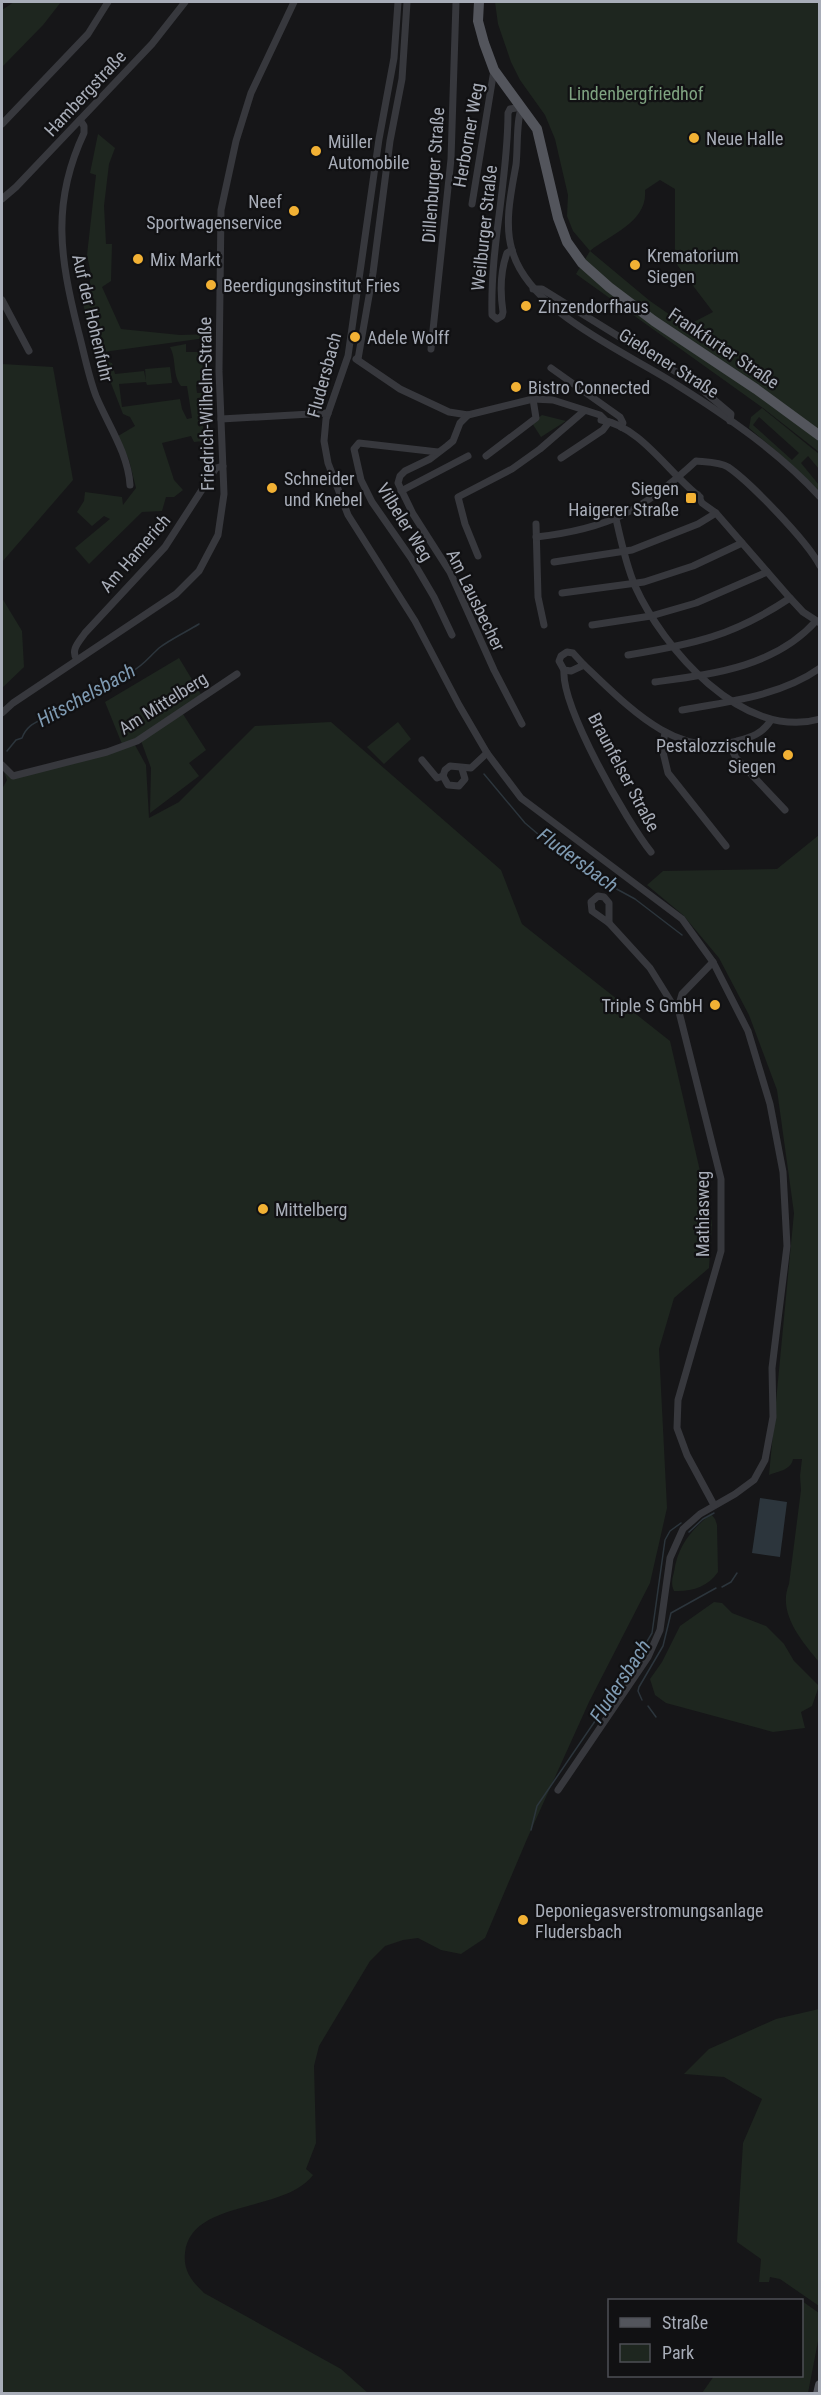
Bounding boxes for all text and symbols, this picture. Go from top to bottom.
street label: Hambergstraße [40,46,130,140]
street label: Herborner Weg [448,81,488,189]
park label: Lindenbergfriedhof [568,83,704,104]
street label: Dillenburger Straße [418,106,448,244]
place label: Neue Halle [706,128,783,149]
place label: Müller Automobile [328,131,409,173]
marker: Neue Halle [687,131,701,145]
marker: Müller Automobile [309,144,323,158]
street label: Weilburger Straße [467,164,501,292]
place label: Neef Sportwagenservice [146,191,282,233]
marker: Neef Sportwagenservice [287,204,301,218]
place label: Krematorium Siegen [647,245,739,287]
place label: Mix Markt [150,249,221,270]
street label: Auf der Hohenfuhr [68,252,118,384]
marker: Mix Markt [131,252,145,266]
marker: Krematorium Siegen [628,258,642,272]
place label: Beerdigungsinstitut Fries [223,275,400,296]
marker: Beerdigungsinstitut Fries [204,278,218,292]
place label: Zinzendorfhaus [538,296,649,317]
marker: Zinzendorfhaus [519,299,533,313]
street label: Frankfurter Straße [665,303,783,393]
street label: Friedrich-Wilhelm-Straße [194,317,218,491]
street label: Gießener Straße [615,324,723,402]
place label: Adele Wolff [367,327,450,348]
street label: Fludersbach [303,330,345,420]
marker: Adele Wolff [348,330,362,344]
place label: Bistro Connected [528,377,650,398]
marker: Bistro Connected [509,380,523,394]
place label: Schneider und Knebel [284,468,363,510]
place label: Siegen Haigerer Straße [568,478,679,520]
street label: Vilbeler Weg [373,479,437,565]
marker: Schneider und Knebel [265,481,279,495]
marker: Siegen Haigerer Straße [684,491,698,505]
street label: Am Hamerich [95,510,175,596]
street label: Am Lausbecher [442,546,510,655]
water label: Hitschelsbach [33,658,139,732]
street label: Am Mittelberg [115,667,211,739]
street label: Braunfelser Straße [584,709,664,835]
place label: Pestalozzischule Siegen [656,735,776,777]
marker: Pestalozzischule Siegen [781,748,795,762]
water label: Fludersbach [533,823,623,897]
place label: Triple S GmbH [601,995,703,1016]
marker: Triple S GmbH [708,998,722,1012]
street label: Mathiasweg [692,1171,713,1257]
place label: Mittelberg [275,1199,347,1220]
marker: Mittelberg [256,1202,270,1216]
water label: Fludersbach [584,1635,656,1727]
place label: Deponiegasverstromungsanlage Fludersbach [535,1900,763,1942]
marker: Deponiegasverstromungsanlage Fludersbach [516,1913,530,1927]
legend [608,2299,803,2377]
text: Straße [662,2312,708,2333]
text: Park [662,2342,694,2363]

